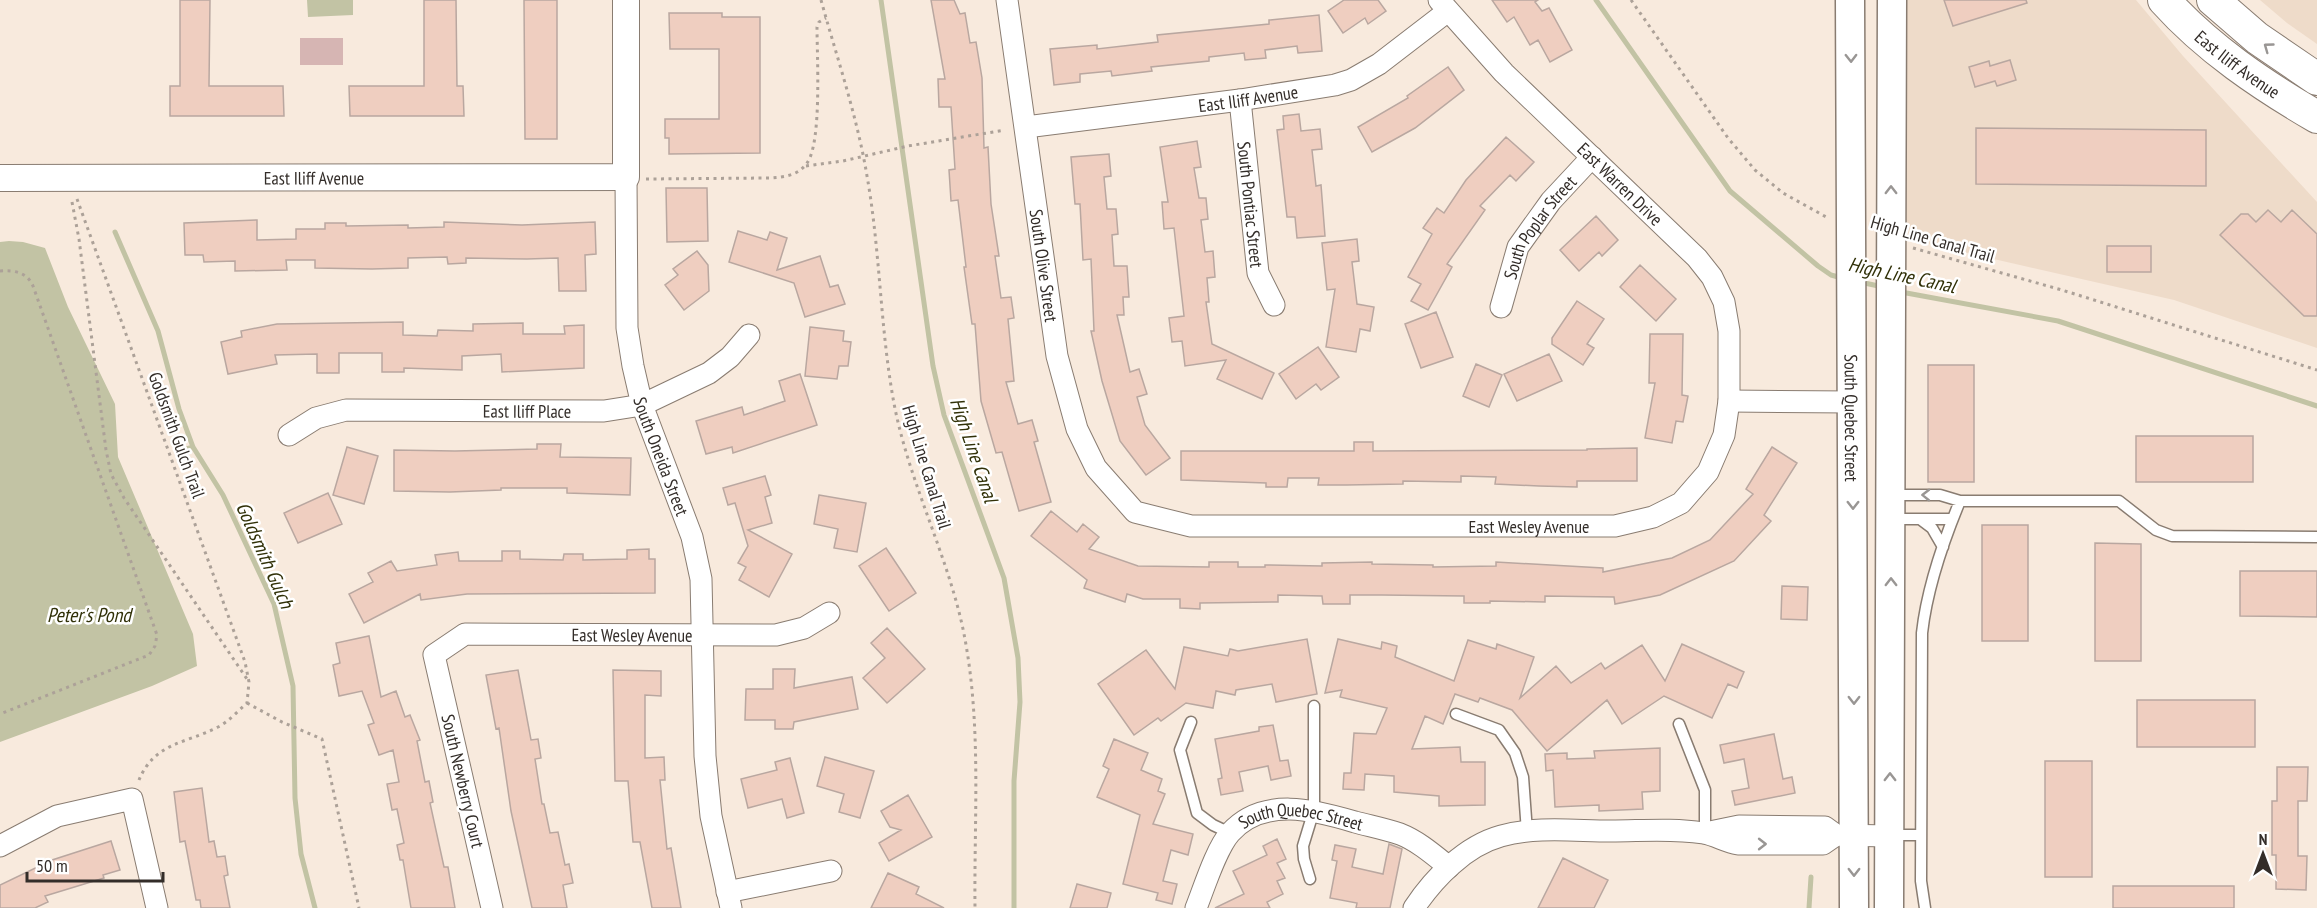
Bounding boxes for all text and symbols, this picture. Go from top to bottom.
street label: East Iliff Avenue [2190,25,2285,103]
one-way arrow [2264,43,2275,54]
one-way arrow [1844,54,1857,63]
street label: East Iliff Avenue [1197,80,1300,117]
street label: East Warren Drive [1572,138,1668,230]
street label: South Pontiac Street [1233,140,1269,269]
street label: East Iliff Avenue [264,166,364,189]
street label: South Poplar Street [1498,170,1581,282]
one-way arrow [1885,186,1897,195]
street label: South Olive Street [1025,208,1064,323]
street label: High Line Canal Trail [1868,210,1999,268]
water label: High Line Canal [1846,251,1960,300]
street label: South Quebec Street [1840,354,1864,482]
street label: Goldsmith Gulch Trail [144,369,211,502]
street label: South Oneida Street [629,394,694,519]
water label: High Line Canal [944,394,1005,508]
street label: East Iliff Place [483,399,571,422]
street label: High Line Canal Trail [897,402,957,532]
one-way arrow [1922,489,1931,501]
water label: Goldsmith Gulch [230,498,300,613]
one-way arrow [1847,500,1859,509]
street label: East Wesley Avenue [1468,515,1589,538]
one-way arrow [1885,578,1897,587]
water label: Peter's Pond [47,602,133,628]
street label: East Wesley Avenue [571,623,693,646]
one-way arrow [1848,695,1860,704]
street label: South Newberry Court [436,712,490,850]
one-way arrow [1884,773,1896,782]
street label: South Quebec Street [1233,797,1366,835]
north arrow [2233,824,2293,884]
text: N [2259,829,2267,849]
one-way arrow [1757,838,1766,850]
scale bar [27,845,164,883]
text: 50 m [36,854,68,877]
one-way arrow [1848,867,1860,876]

